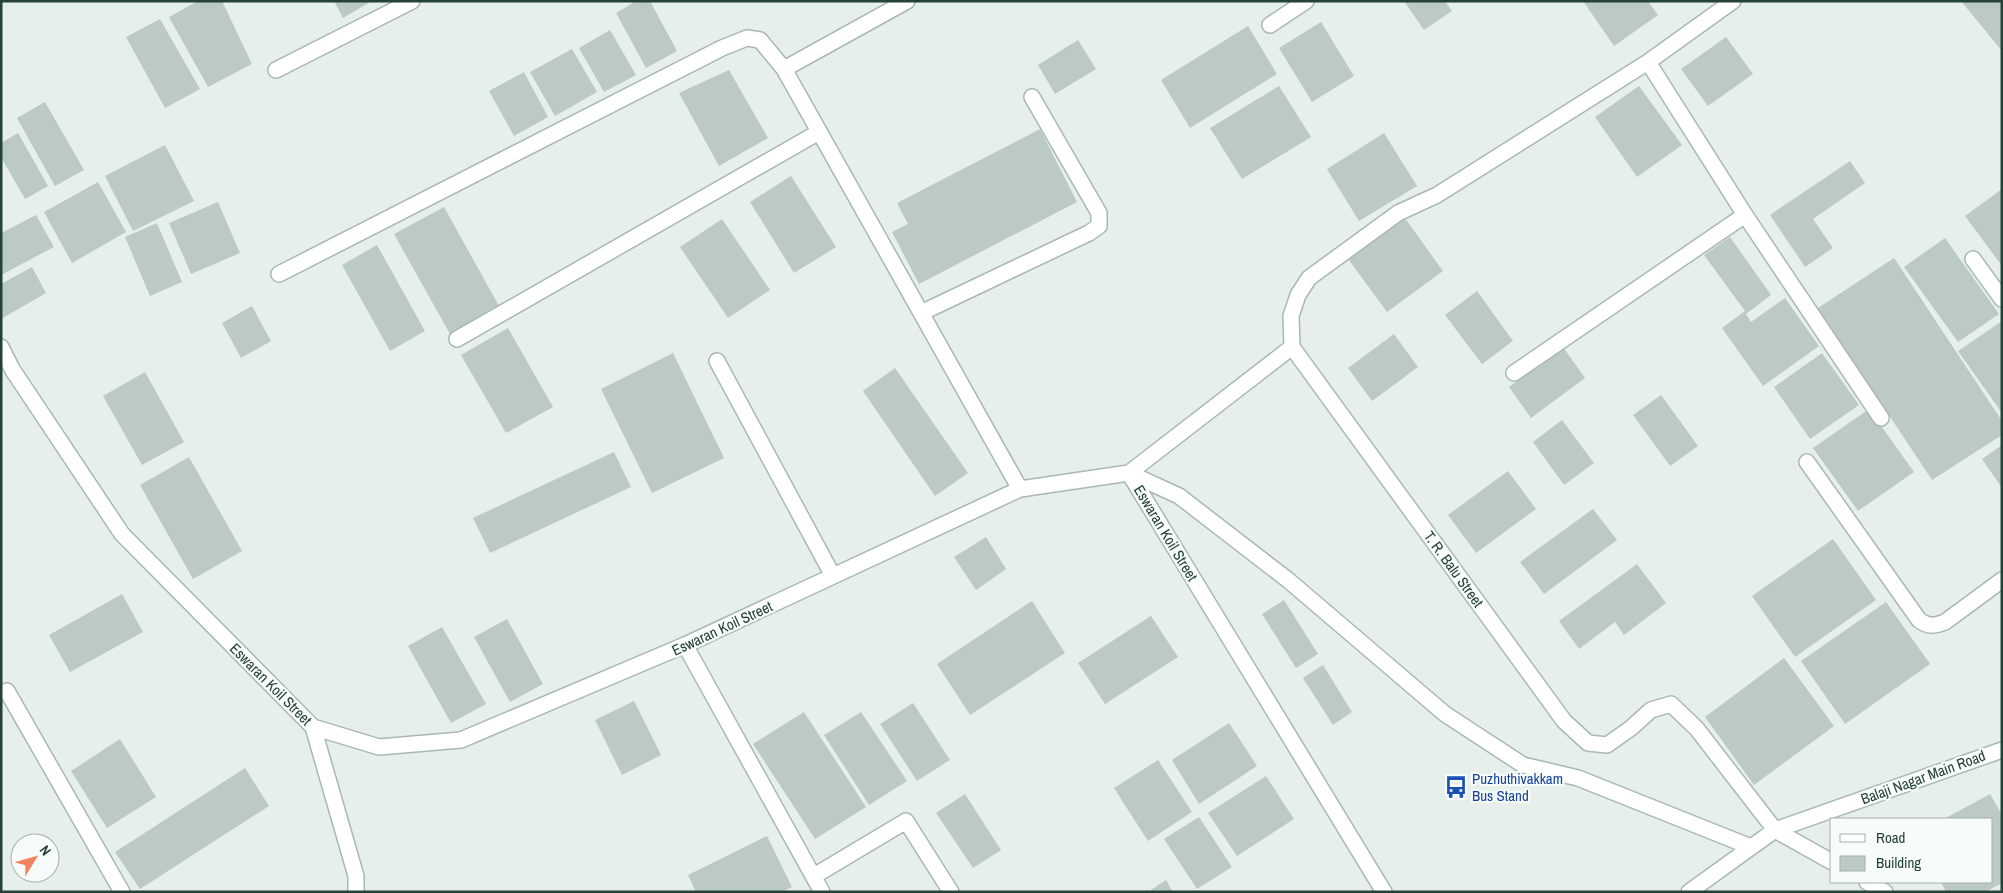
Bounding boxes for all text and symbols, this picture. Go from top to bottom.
street label: Eswaran Koil Street [1129,481,1203,585]
street label: T. R. Balu Street [1419,527,1489,612]
street label: Eswaran Koil Street [668,595,776,660]
street label: Eswaran Koil Street [225,638,317,730]
street label: Balaji Nagar Main Road [1858,745,1988,809]
place label: Puzhuthivakkam Bus Stand [1472,768,1563,806]
bus stop icon: Puzhuthivakkam Bus Stand [1443,774,1469,800]
legend [1830,818,1993,883]
text: Road [1876,827,1905,848]
north arrow [10,833,60,883]
text: N [36,841,55,859]
text: Building [1876,852,1921,873]

